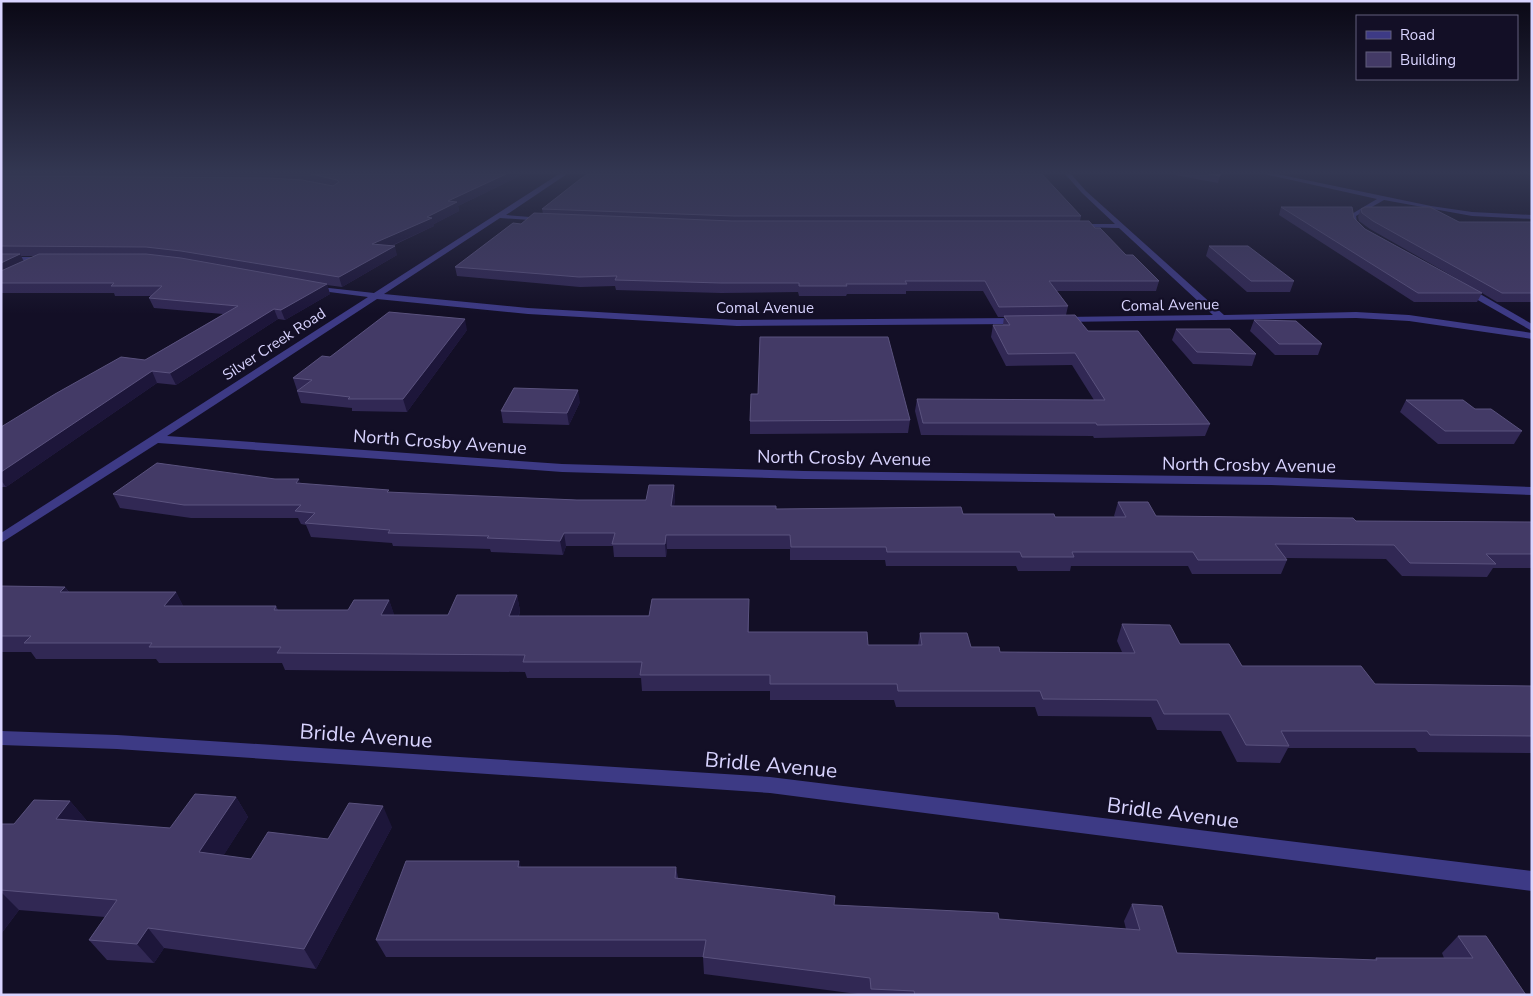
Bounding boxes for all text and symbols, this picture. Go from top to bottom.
legend [1356,15,1518,80]
text: Road [1400,25,1435,45]
text: Building [1400,50,1456,70]
street label: Comal Avenue [1121,294,1219,316]
street label: Comal Avenue [716,298,814,318]
street label: Silver Creek Road [218,303,330,385]
street label: North Crosby Avenue [352,424,528,460]
street label: North Crosby Avenue [757,444,931,472]
street label: North Crosby Avenue [1162,451,1336,479]
street label: Bridle Avenue [299,717,433,755]
street label: Bridle Avenue [704,745,838,785]
street label: Bridle Avenue [1105,791,1241,835]

